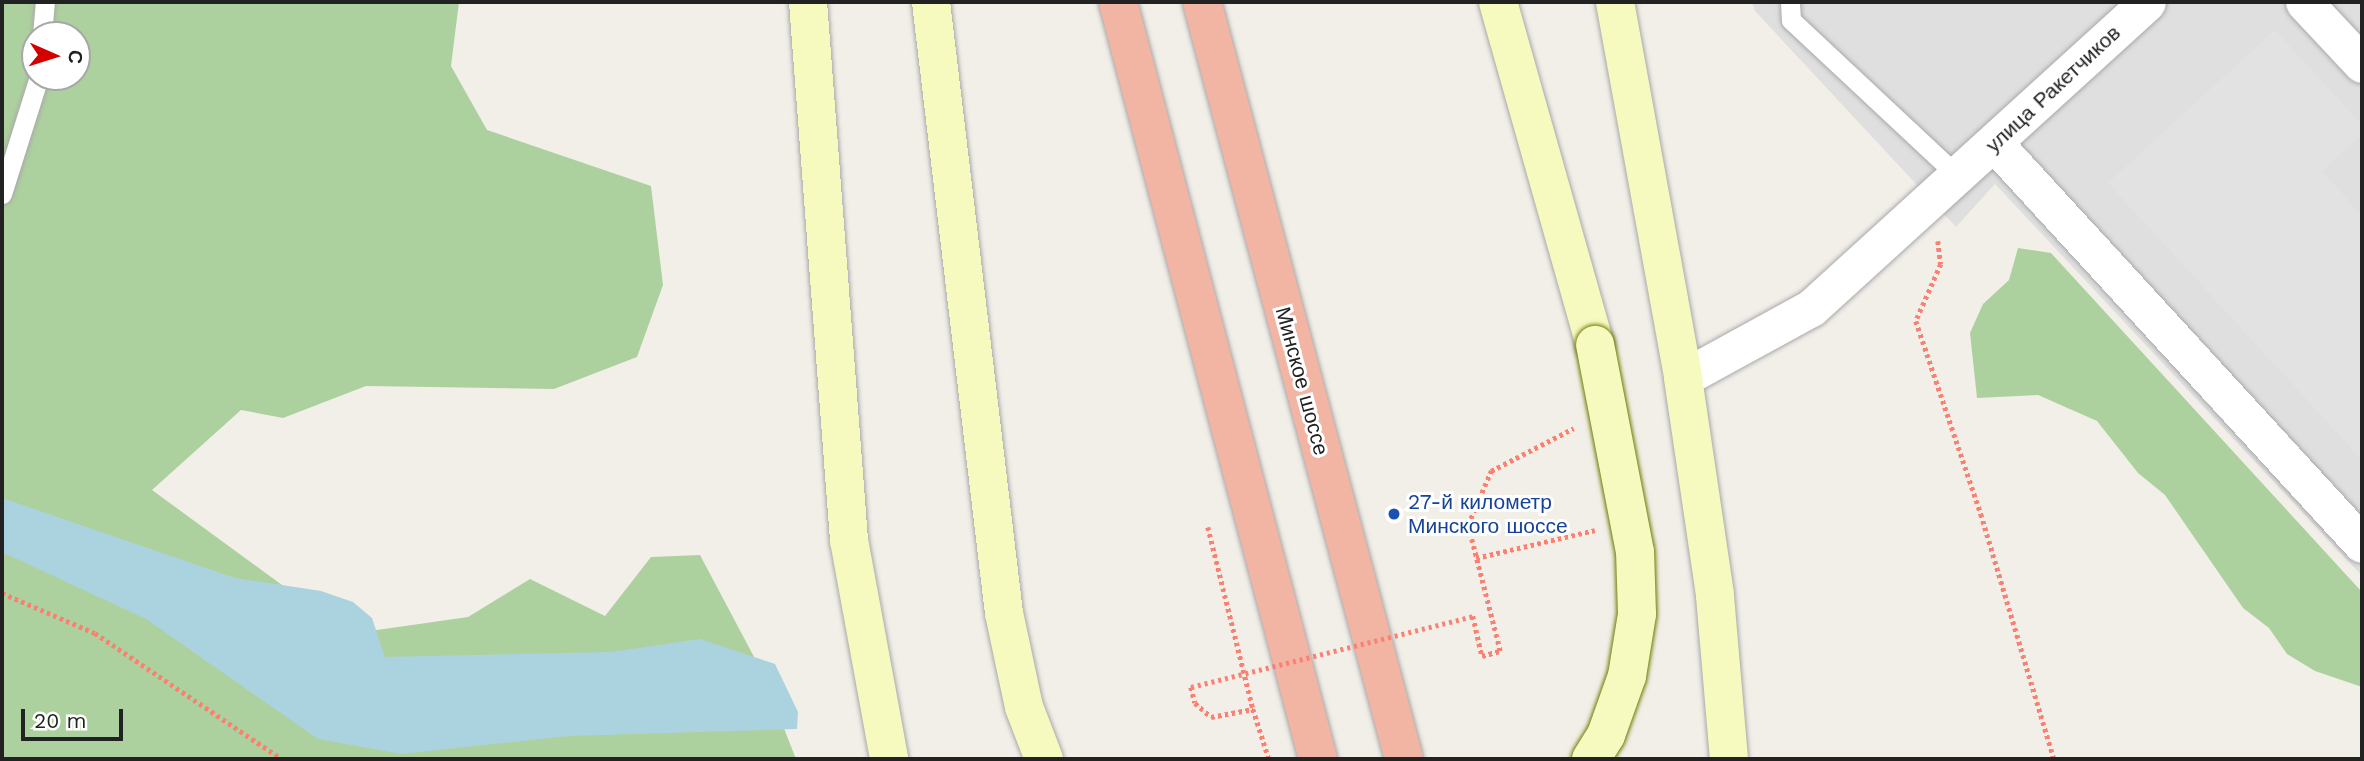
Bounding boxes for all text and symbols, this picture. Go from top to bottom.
street label: улица Ракетчиков [1980,20,2126,158]
north arrow [21,21,91,91]
text: С [64,50,87,64]
street label: Минское шоссе [1270,304,1334,458]
place label: 27-й километр Минского шоссе [1408,489,1568,539]
marker: 27-й километр Минского шоссе [1386,506,1402,522]
scale bar [24,694,126,738]
text: 20 m [34,708,86,733]

